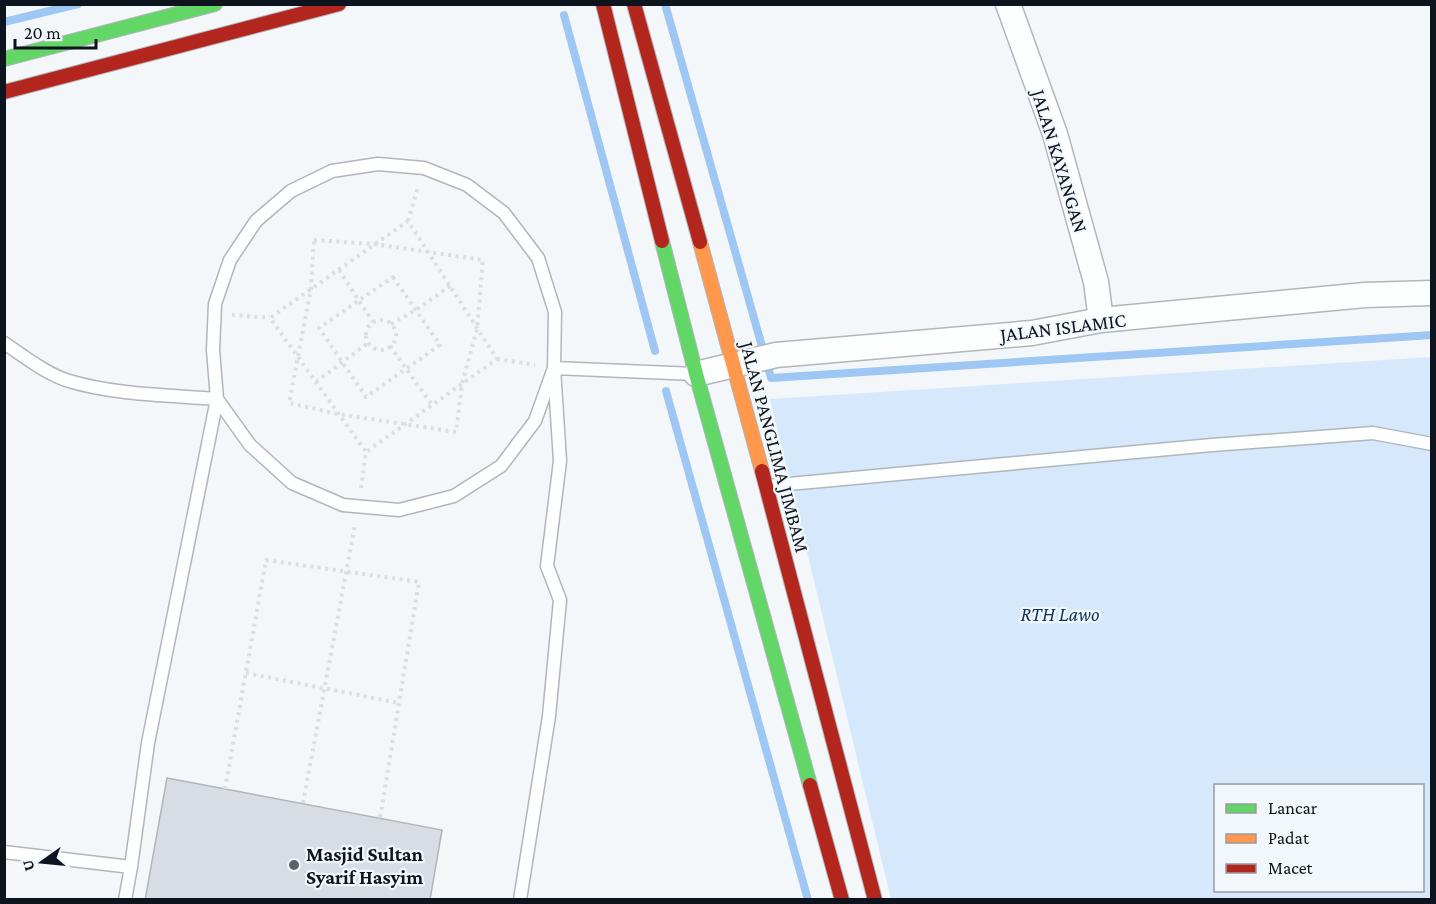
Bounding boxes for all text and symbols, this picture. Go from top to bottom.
scale bar [15,12,96,50]
text: 20 m [24,23,61,43]
street label: JALAN KAYANGAN [1026,85,1092,236]
street label: JALAN ISLAMIC [997,308,1128,347]
street label: JALAN PANGLIMA JIMBAM [735,337,814,555]
park label: RTH Lawo [1020,603,1100,625]
legend [1214,784,1424,892]
text: Lancar [1268,798,1318,818]
text: Padat [1268,828,1310,848]
north arrow [12,832,72,892]
place label: Masjid Sultan Syarif Hasyim [306,843,424,888]
text: U [18,858,38,873]
marker: Masjid Sultan Syarif Hasyim [287,858,301,872]
text: Macet [1268,858,1314,878]

